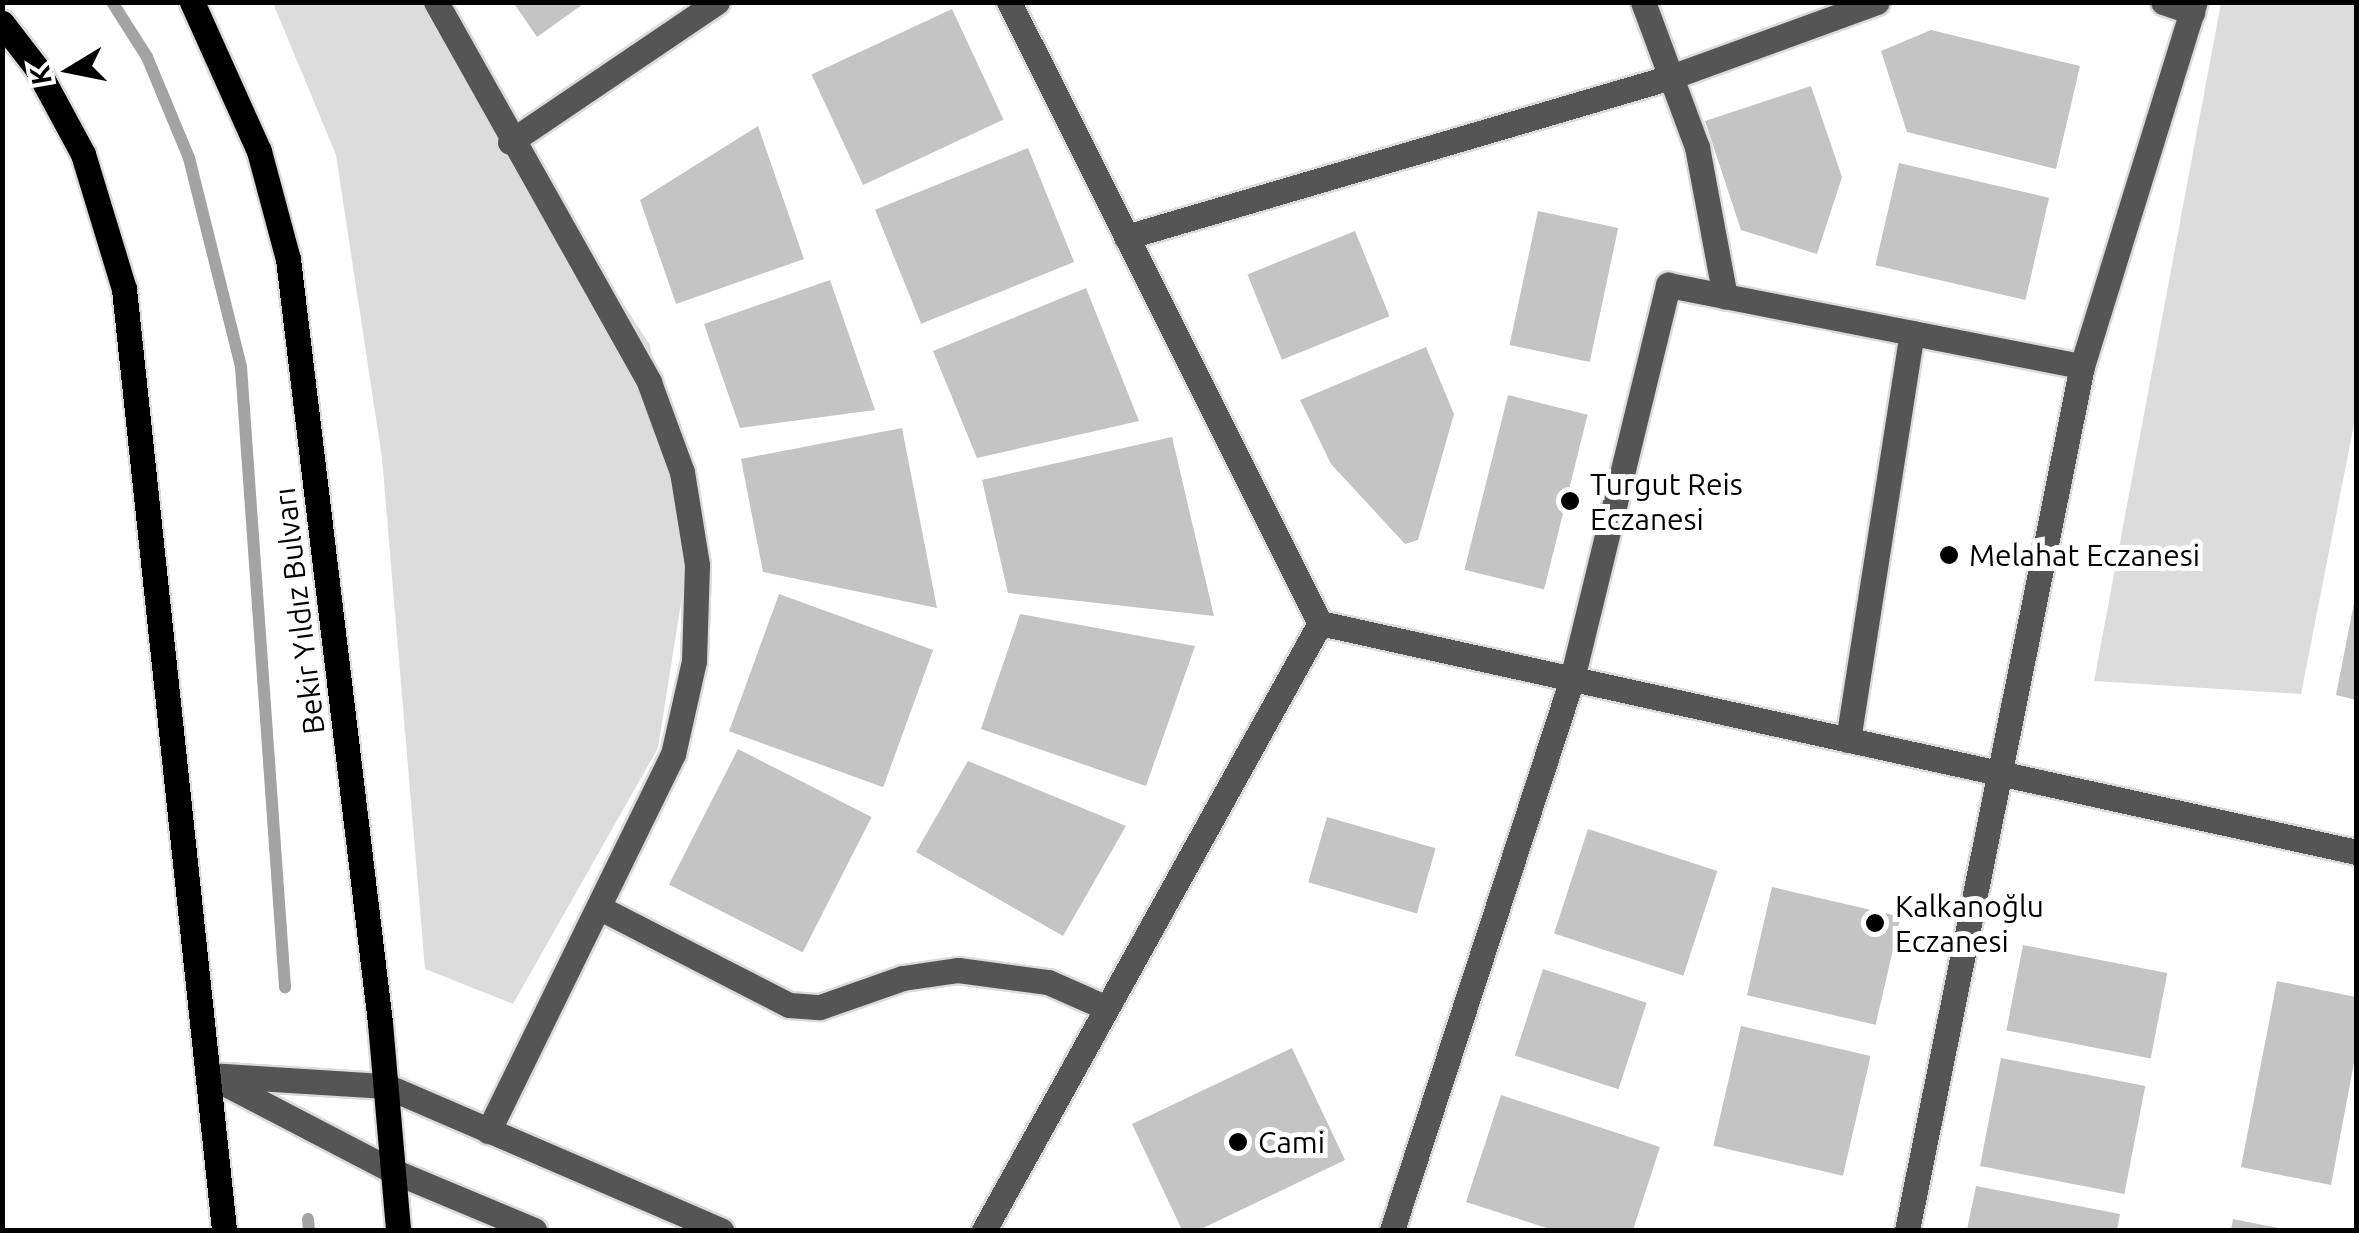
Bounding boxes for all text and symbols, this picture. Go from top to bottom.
north arrow [20,20,120,120]
text: K [23,63,57,87]
place label: Turgut Reis Eczanesi [1590,466,1743,536]
street label: Bekir Yıldız Bulvarı [266,486,332,736]
marker: Turgut Reis Eczanesi [1559,490,1581,512]
place label: Melahat Eczanesi [1969,537,2200,573]
marker: Melahat Eczanesi [1938,544,1960,566]
place label: Kalkanoğlu Eczanesi [1895,888,2044,958]
marker: Kalkanoğlu Eczanesi [1864,912,1886,934]
place label: Cami [1258,1124,1325,1160]
marker: Cami [1227,1131,1249,1153]

